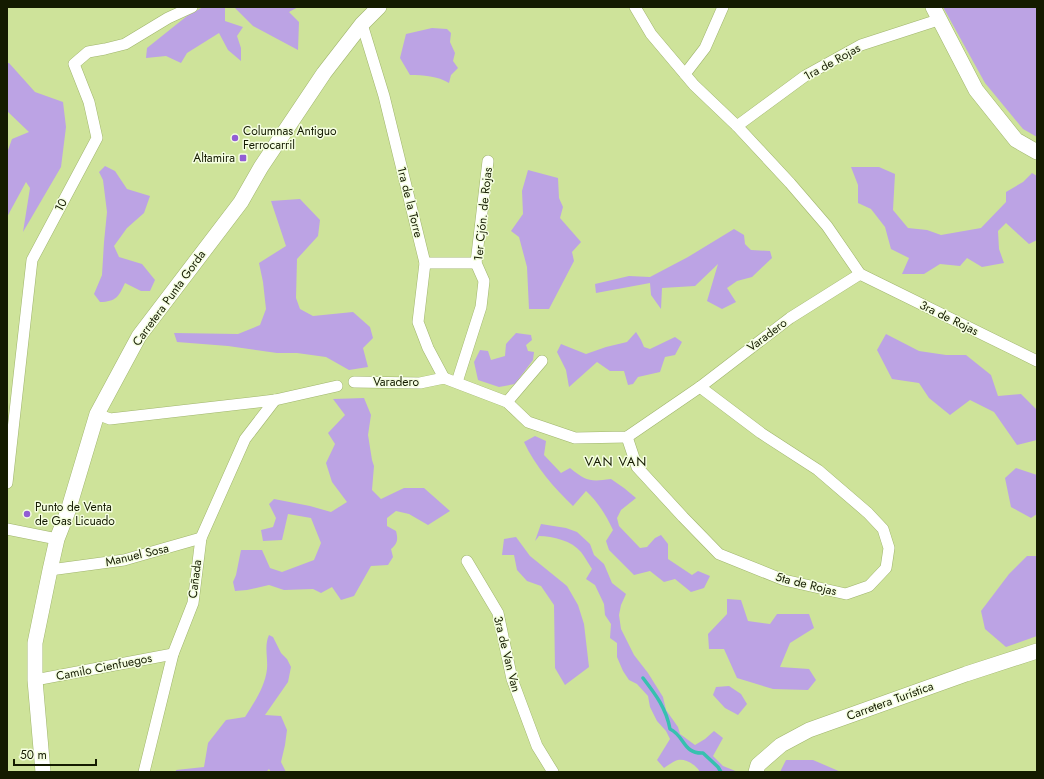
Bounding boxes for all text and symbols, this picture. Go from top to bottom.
street label: 1ra de Rojas [800,39,864,85]
place label: Columnas Antiguo Ferrocarril [243,122,337,154]
marker: Columnas Antiguo Ferrocarril [230,133,240,143]
place label: Altamira [193,149,235,167]
marker: Altamira [238,153,248,163]
street label: 1ra de la Torre [392,164,428,240]
street label: 1er Cjón. de Rojas [469,166,497,262]
street label: 10 [50,195,72,215]
street label: Carretera Punta Gorda [128,246,210,350]
street label: 3ra de Rojas [916,296,982,340]
street label: Varadero [743,314,791,356]
street label: Varadero [373,373,419,391]
district label: VAN VAN [585,452,647,471]
place label: Punto de Venta de Gas Licuado [35,498,115,530]
marker: Punto de Venta de Gas Licuado [22,509,32,519]
street label: Manuel Sosa [104,539,171,571]
street label: Cañada [184,558,206,599]
street label: 5ta de Rojas [773,568,839,600]
street label: 3ra de Van Van [489,614,525,694]
street label: Camilo Cienfuegos [54,649,154,685]
street label: Carretera Turística [844,677,936,725]
scale bar [14,741,96,767]
text: 50 m [20,746,47,764]

